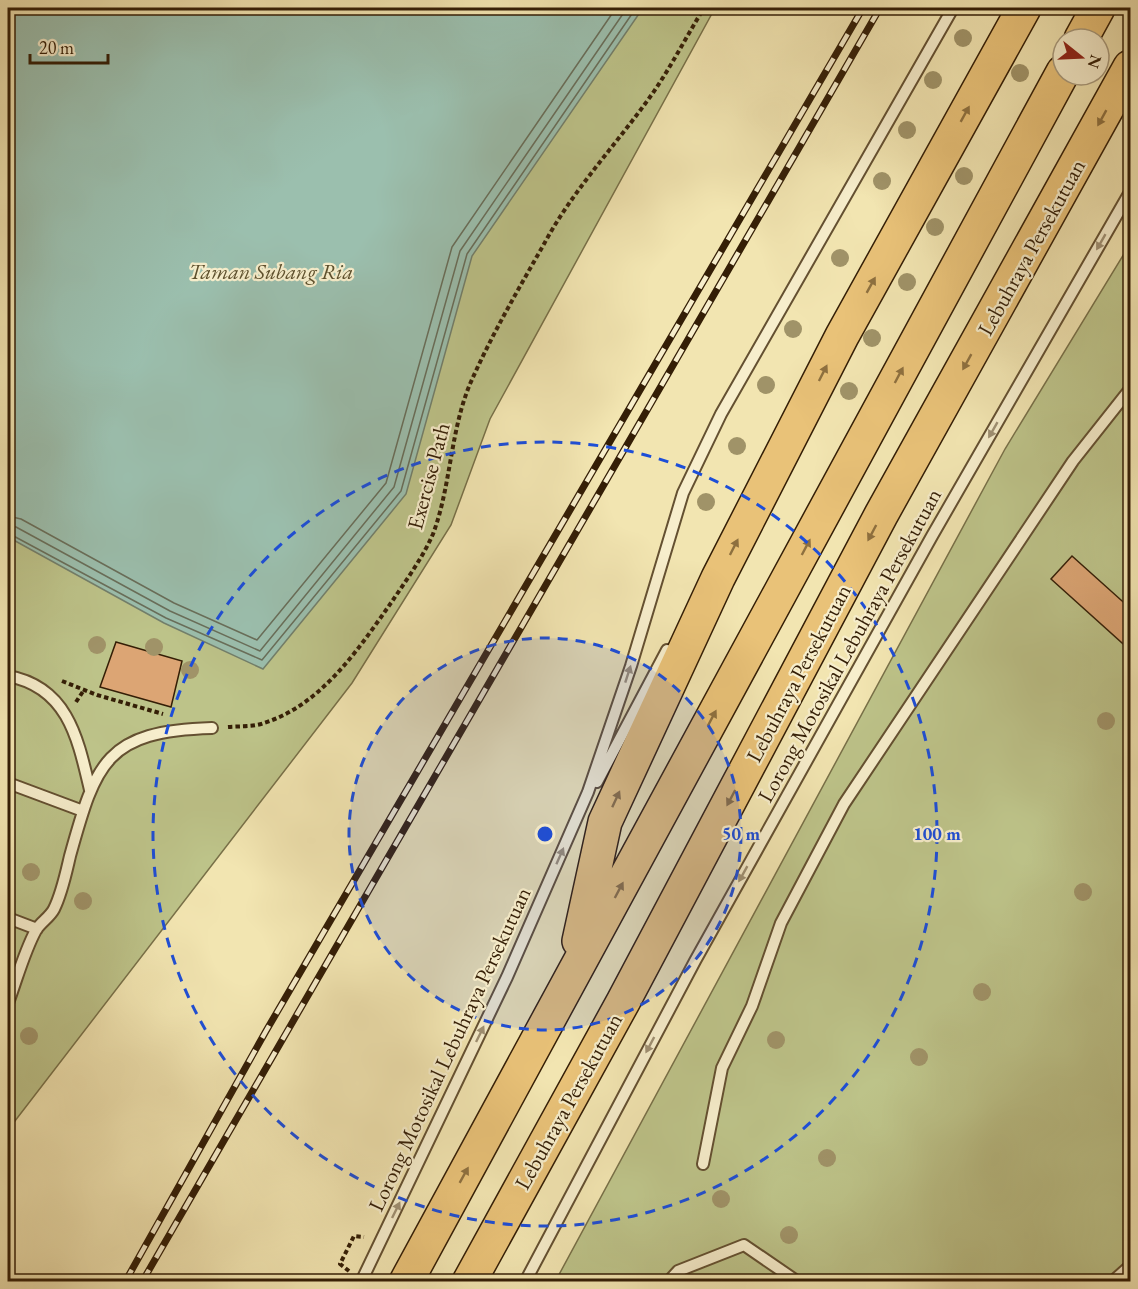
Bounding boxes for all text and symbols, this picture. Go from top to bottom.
scale bar [30,27,108,65]
north arrow [1051,27,1111,87]
text: 20 m [39,36,74,59]
text: N [1083,52,1107,71]
one-way arrow [960,106,970,123]
one-way arrow [1097,110,1107,127]
street label: Lebuhraya Persekutuan [971,153,1092,341]
one-way arrow [1097,234,1107,251]
park label: Taman Subang Ria [189,257,353,286]
one-way arrow [866,276,876,293]
one-way arrow [962,354,972,371]
one-way arrow [819,365,828,382]
one-way arrow [894,367,904,384]
street label: Exercise Path [400,419,457,533]
one-way arrow [988,422,999,438]
street label: Lorong Motosikal Lebuhraya Persekutuan [752,484,946,806]
one-way arrow [867,524,877,541]
one-way arrow [730,538,739,555]
one-way arrow [801,538,811,555]
street label: Lebuhraya Persekutuan [740,580,856,766]
one-way arrow [623,665,633,683]
one-way arrow [707,709,717,726]
one-way arrow [727,789,736,806]
one-way arrow [611,791,620,808]
text: 50 m [722,822,760,845]
text: 100 m [913,822,961,845]
centre of rings [535,824,555,844]
one-way arrow [555,847,565,865]
one-way arrow [738,866,748,883]
one-way arrow [614,881,624,898]
street label: Lorong Motosikal Lebuhraya Persekutuan [361,882,538,1216]
street label: Lebuhraya Persekutuan [508,1007,629,1195]
one-way arrow [476,1026,485,1043]
one-way arrow [645,1037,655,1054]
one-way arrow [459,1166,469,1183]
one-way arrow [390,1201,400,1219]

